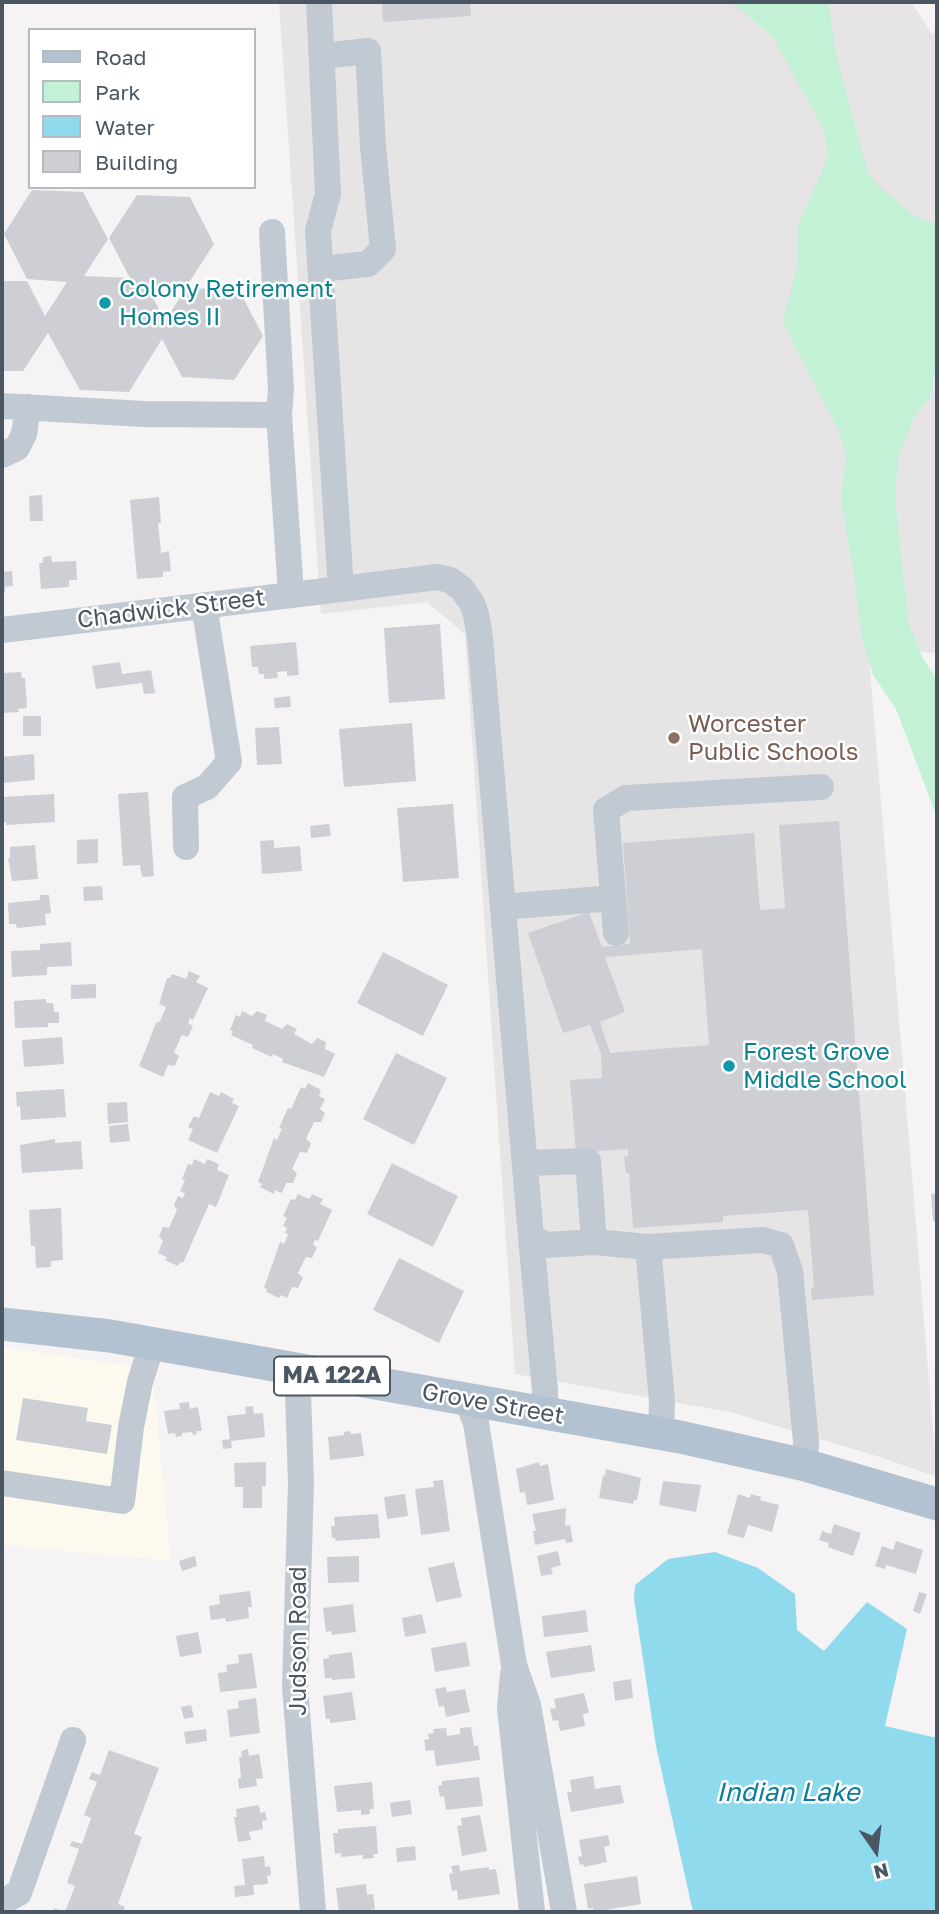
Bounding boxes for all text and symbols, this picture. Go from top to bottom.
legend [28,28,256,189]
text: Road [95,44,146,70]
text: Park [95,79,140,105]
text: Water [95,114,155,140]
text: Building [95,149,178,175]
place label: Colony Retirement Homes II [119,275,334,331]
marker: Colony Retirement Homes II [97,295,113,311]
street label: Chadwick Street [75,583,267,635]
place label: Worcester Public Schools [688,710,859,766]
marker: Worcester Public Schools [666,730,682,746]
place label: Forest Grove Middle School [743,1038,907,1094]
marker: Forest Grove Middle School [721,1058,737,1074]
road number: MA 122A [274,1357,390,1396]
street label: Grove Street [420,1377,566,1431]
street label: Judson Road [284,1566,312,1716]
water label: Indian Lake [716,1777,860,1809]
north arrow [841,1816,911,1886]
text: N [871,1859,891,1885]

